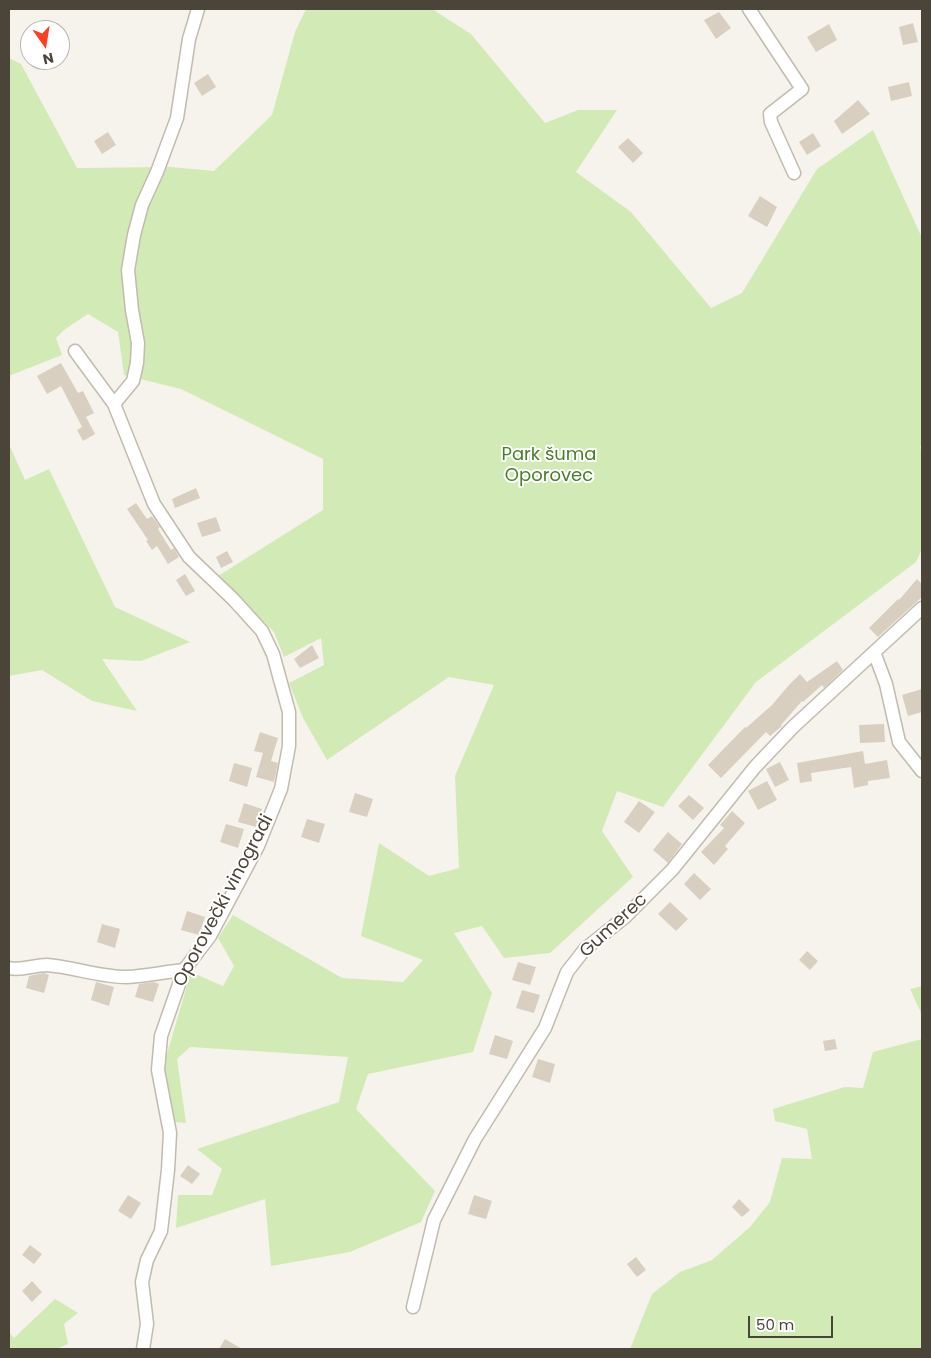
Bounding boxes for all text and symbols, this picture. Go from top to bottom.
north arrow [20,20,70,70]
text: N [41,48,56,70]
park label: Park šuma Oporovec [501,444,597,486]
street label: Oporovečki vinogradi [169,811,279,991]
street label: Gumerec [576,889,652,963]
scale bar [751,1306,836,1338]
text: 50 m [756,1314,794,1335]

